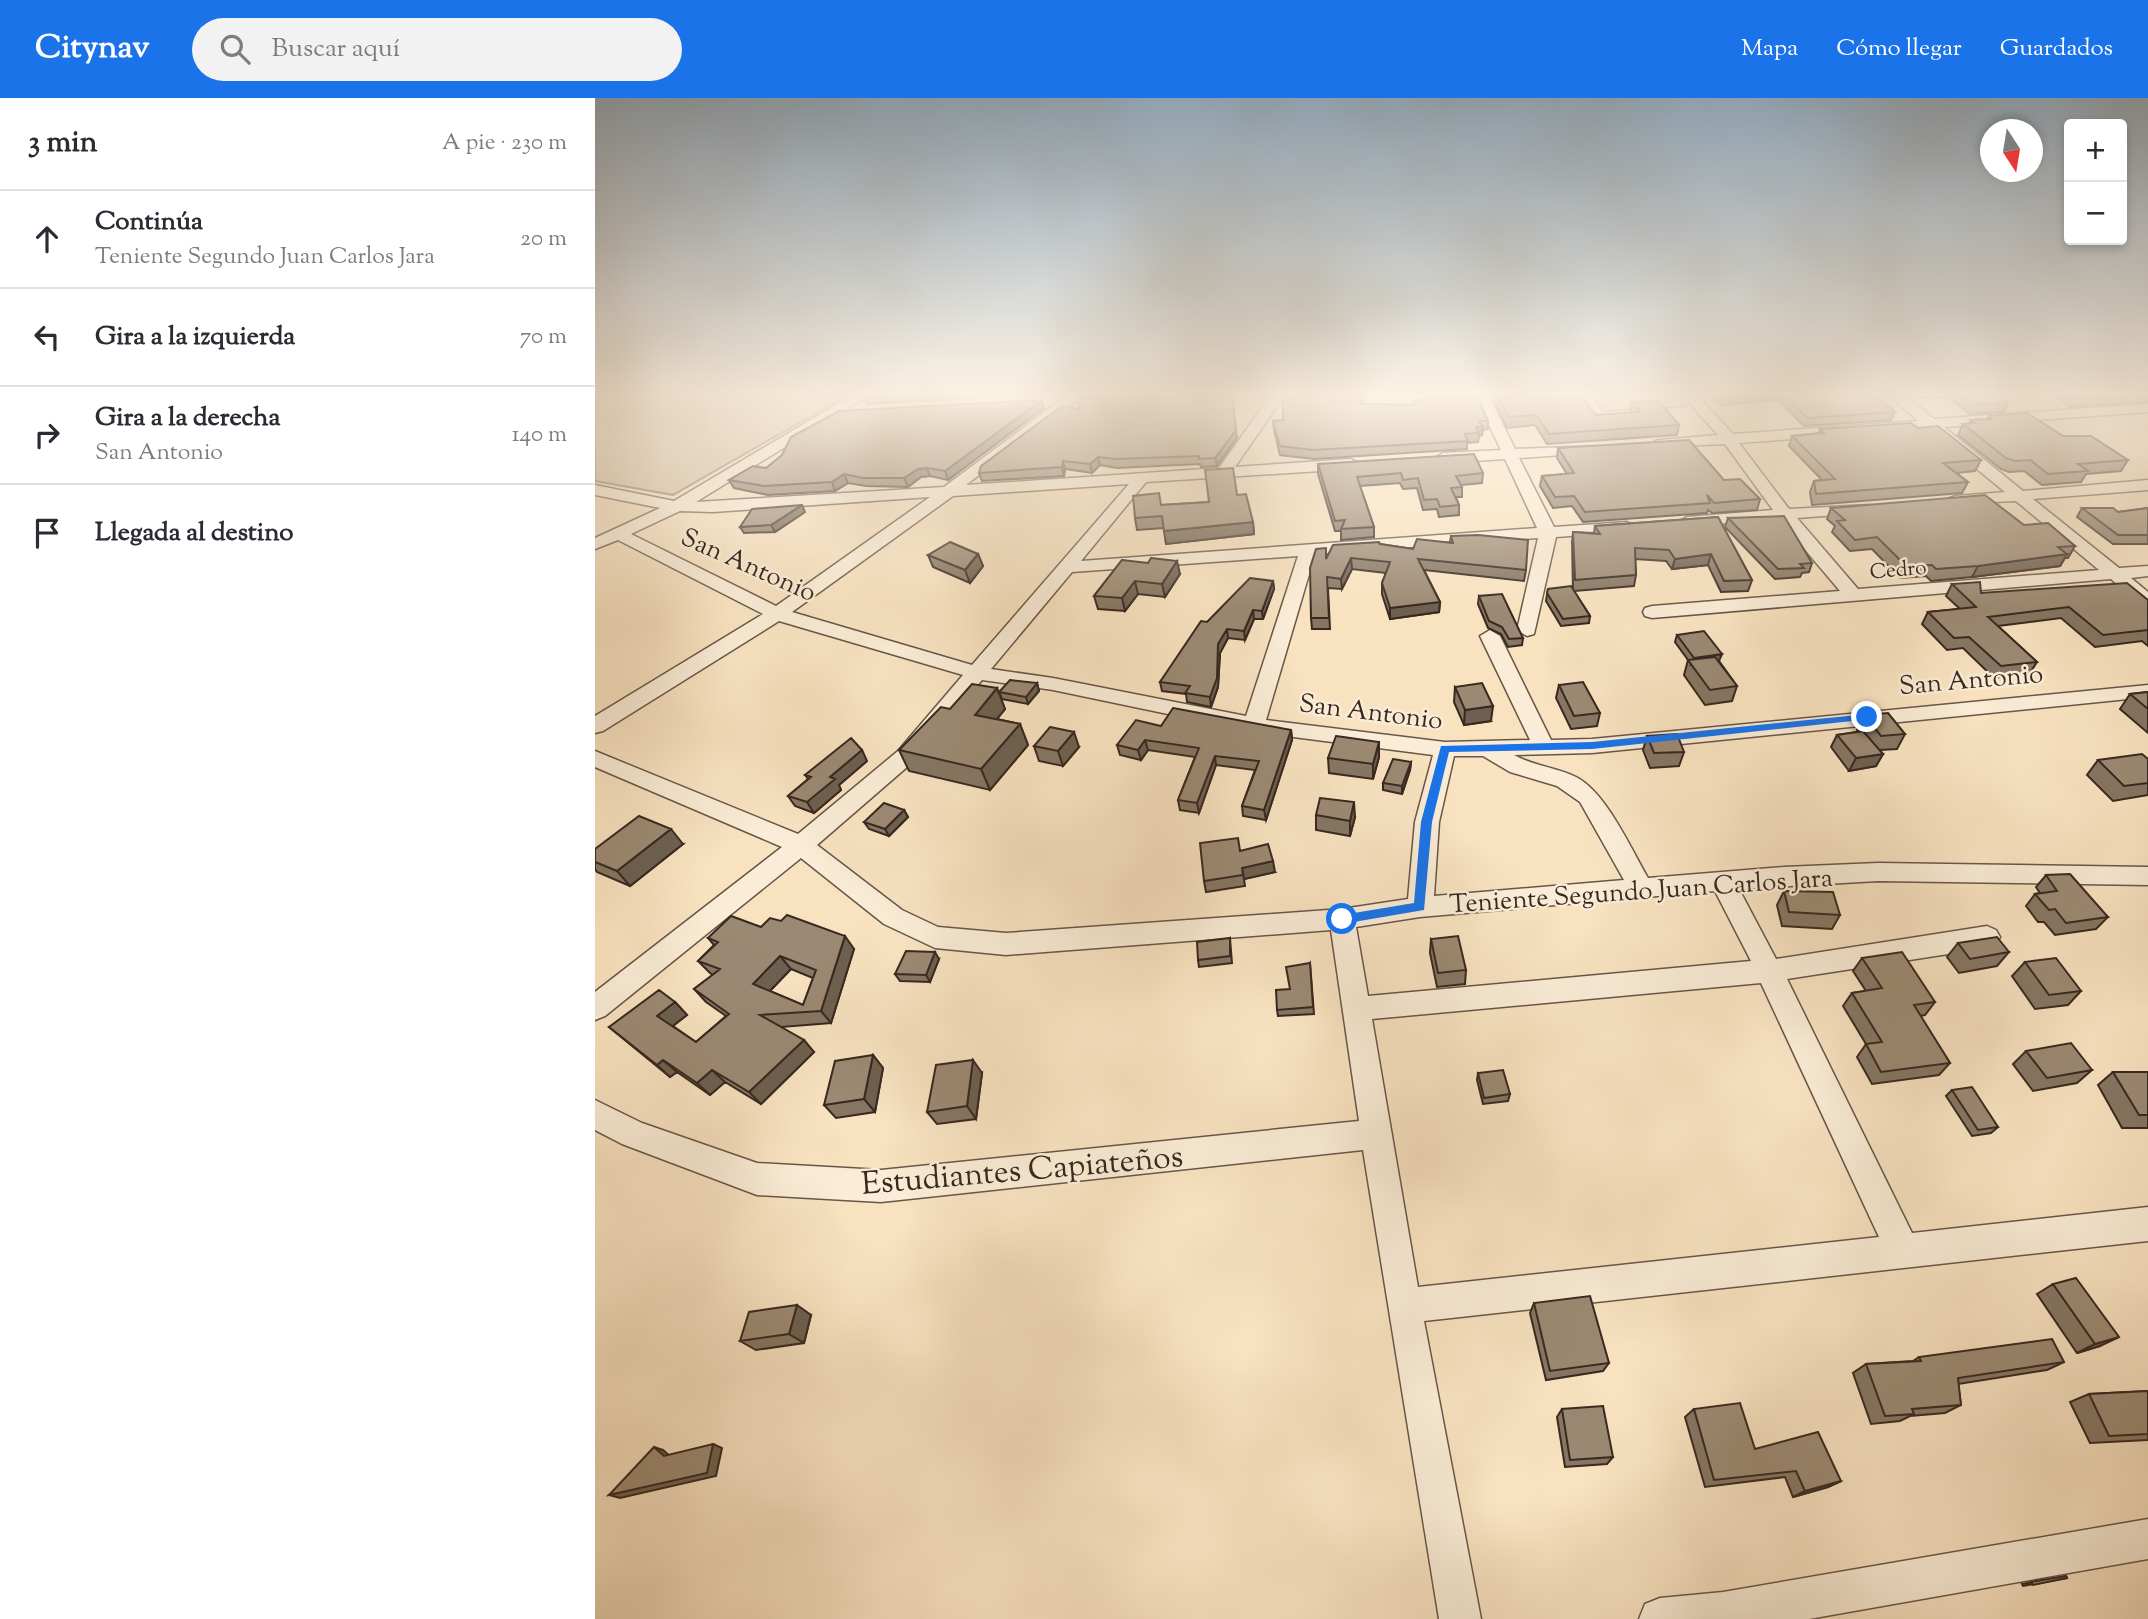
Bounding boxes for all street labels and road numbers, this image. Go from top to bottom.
street label: San Antonio [674,520,822,613]
street label: Cedro [1868,554,1928,588]
street label: San Antonio [1898,657,2045,706]
street label: San Antonio [1297,686,1445,741]
street label: Teniente Segundo Juan Carlos Jara [1448,861,1834,924]
street label: Estudiantes Capiateños [860,1135,1185,1209]

